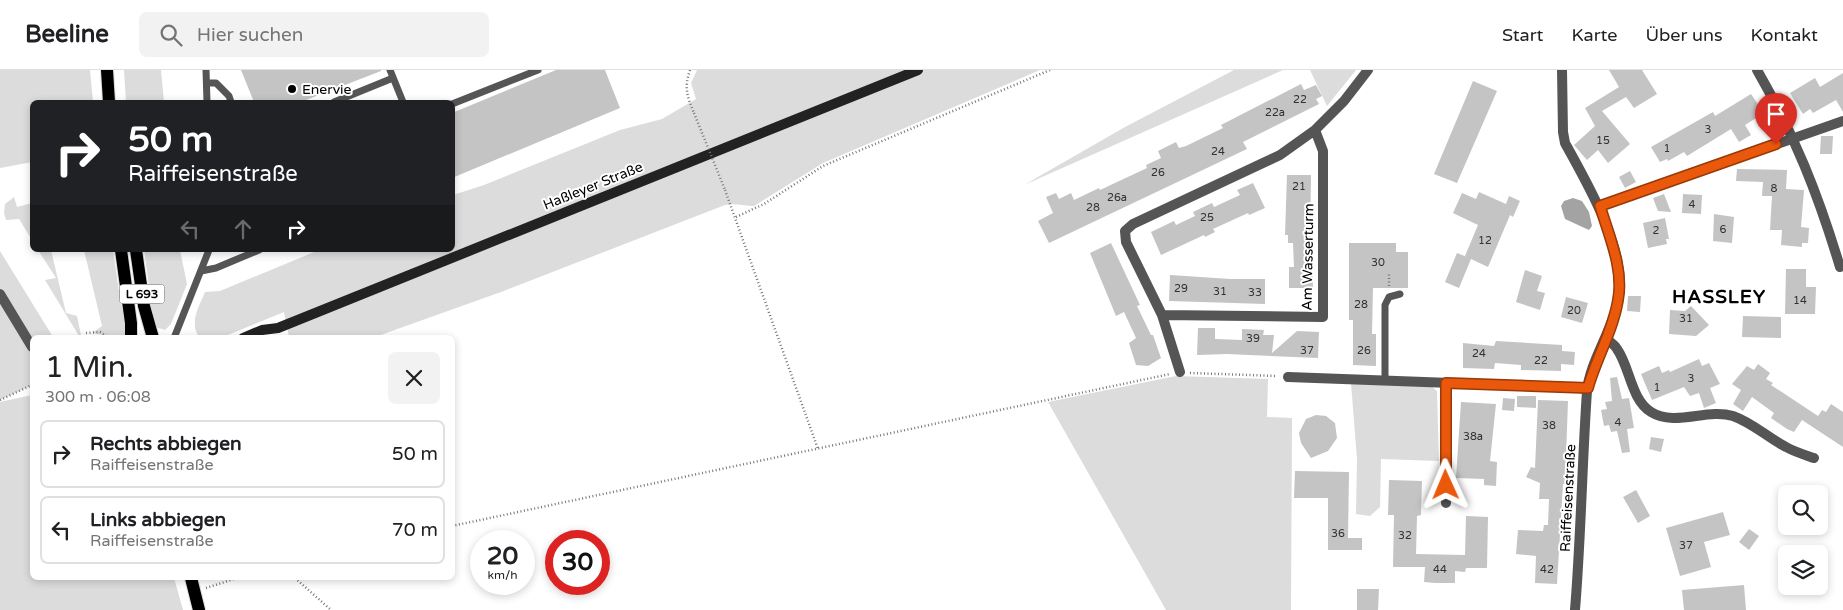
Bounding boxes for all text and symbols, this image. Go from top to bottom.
search box [139,12,489,57]
text: Beeline [25,20,109,49]
icon: search [157,21,185,49]
text: Hier suchen [197,24,303,46]
text: Start [1502,24,1543,46]
text: Karte [1571,24,1617,46]
text: Über uns [1645,24,1723,46]
text: Kontakt [1751,24,1818,46]
place label: Enervie [302,81,352,98]
marker: Enervie [286,83,298,95]
house number: 22 [1293,93,1307,106]
pin [1755,93,1797,144]
icon: arrive [1762,100,1790,128]
house number: 22a [1265,106,1285,119]
text: 50 m [128,119,213,161]
icon: right [45,120,110,185]
house number: 3 [1705,123,1712,136]
house number: 15 [1596,134,1610,147]
house number: 1 [1664,142,1670,155]
house number: 24 [1211,145,1225,158]
street label: Haßleyer Straße [541,158,645,214]
text: Raiffeisenstraße [128,161,298,187]
house number: 26 [1151,166,1165,179]
house number: 21 [1292,180,1306,193]
house number: 8 [1771,182,1778,195]
house number: 26a [1107,191,1127,204]
house number: 4 [1689,198,1696,211]
house number: 28 [1086,201,1100,214]
street label: Am Wasserturm [1299,203,1317,311]
house number: 25 [1200,211,1214,224]
icon: left [176,215,204,243]
icon: ahead [229,215,257,243]
icon: right [282,215,310,243]
house number: 6 [1720,223,1727,236]
house number: 2 [1653,224,1660,237]
house number: 12 [1478,234,1492,247]
house number: 30 [1371,256,1385,269]
house number: 29 [1174,282,1188,295]
road number: L 693 [120,284,164,303]
house number: 31 [1213,285,1227,298]
house number: 33 [1248,286,1262,299]
district label: HASSLEY [1672,286,1766,308]
house number: 14 [1793,294,1807,307]
house number: 28 [1354,298,1368,311]
house number: 20 [1567,304,1581,317]
house number: 31 [1679,312,1693,325]
house number: 39 [1246,332,1260,345]
house number: 37 [1300,344,1314,357]
house number: 26 [1357,344,1371,357]
house number: 24 [1472,347,1486,360]
text: 1 Min. [45,349,134,386]
button: close [388,352,440,404]
house number: 22 [1534,354,1548,367]
house number: 3 [1688,372,1695,385]
house number: 1 [1654,381,1660,394]
text: 300 m · 06:08 [45,387,151,407]
house number: 4 [1615,416,1622,429]
house number: 38 [1542,419,1556,432]
house number: 38a [1463,430,1483,443]
text: Rechts abbiegen [90,433,242,455]
icon: right [47,440,75,468]
text: 50 m [392,443,438,465]
street label: Raiffeisenstraße [1557,444,1579,552]
text: Raiffeisenstraße [90,455,213,475]
position arrow [1419,458,1471,510]
map controls [1778,485,1828,595]
button: search [1778,485,1828,535]
text: Links abbiegen [90,509,226,531]
icon: left [47,516,75,544]
text: 70 m [392,519,438,541]
house number: 36 [1331,527,1345,540]
house number: 32 [1398,529,1412,542]
speed limit sign: 30 [545,530,610,595]
text: Raiffeisenstraße [90,531,213,551]
house number: 37 [1679,539,1693,552]
text: 20 [487,541,518,571]
button: layers [1778,545,1828,595]
house number: 44 [1433,563,1447,576]
house number: 42 [1540,563,1554,576]
text: km/h [487,568,518,582]

